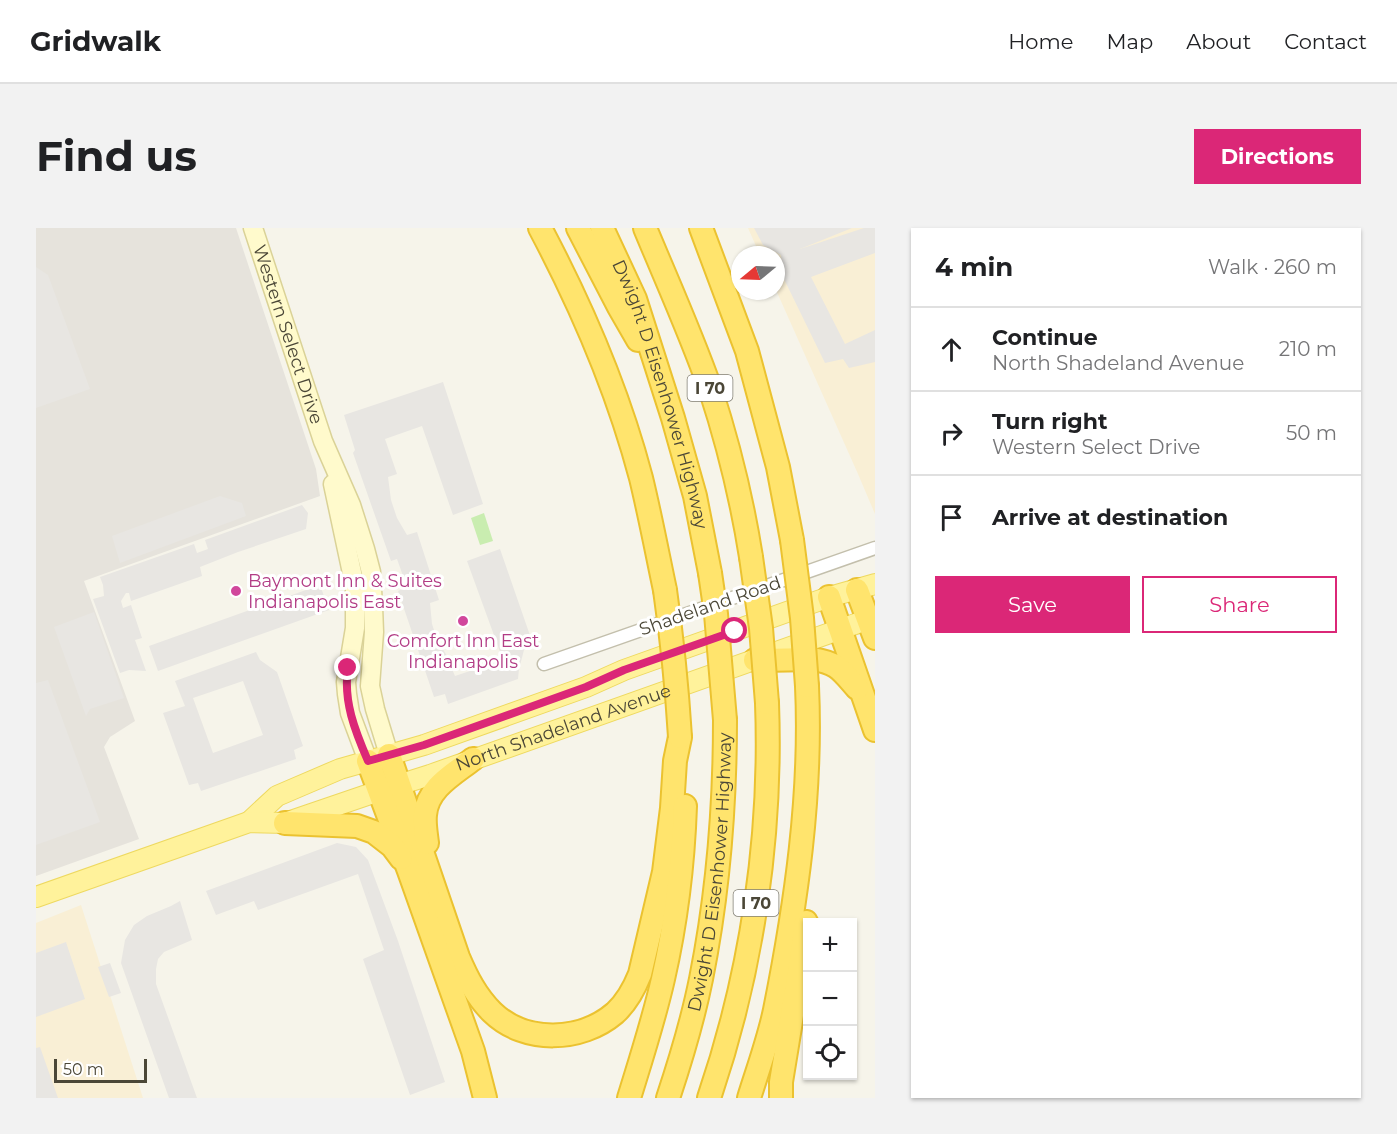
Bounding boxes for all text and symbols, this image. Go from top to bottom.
text: Gridwalk [30,24,161,58]
text: Home [1008,29,1073,54]
text: Map [1106,29,1153,54]
text: About [1186,29,1251,54]
text: Contact [1284,29,1367,54]
button: Directions [1194,129,1361,184]
text: Find us [36,130,197,182]
street label: Western Select Drive [248,242,328,427]
north arrow [731,246,785,300]
text: 4 min [935,251,1013,283]
text: Walk · 260 m [1208,255,1337,279]
street label: Dwight D Eisenhower Highway [607,256,712,531]
text: Continue [992,324,1098,351]
icon: ahead [935,333,968,366]
text: 210 m [1279,337,1337,361]
text: North Shadeland Avenue [992,351,1244,375]
road number: I 70 [688,375,732,401]
text: Turn right [992,408,1107,435]
icon: right [935,417,968,450]
text: 50 m [1286,421,1337,445]
text: Western Select Drive [992,435,1200,459]
icon: arrive [935,501,968,534]
text: Arrive at destination [992,504,1228,531]
place label: Baymont Inn & Suites Indianapolis East [248,570,442,613]
street label: Shadeland Road [636,571,784,641]
button: Save [935,576,1130,633]
button: Share [1142,576,1337,633]
marker: Baymont Inn & Suites Indianapolis East [229,584,243,598]
marker: Comfort Inn East Indianapolis [456,614,470,628]
route start [721,617,747,643]
place label: Comfort Inn East Indianapolis [387,630,539,673]
route end [334,654,360,680]
street label: North Shadeland Avenue [453,679,674,776]
street label: Dwight D Eisenhower Highway [683,732,736,1014]
road number: I 70 [734,890,778,916]
map controls [803,918,857,1080]
button: + [803,918,857,972]
button: − [803,972,857,1026]
button: locate [803,1026,857,1080]
scale bar [54,1056,147,1084]
text: 50 m [63,1060,104,1079]

